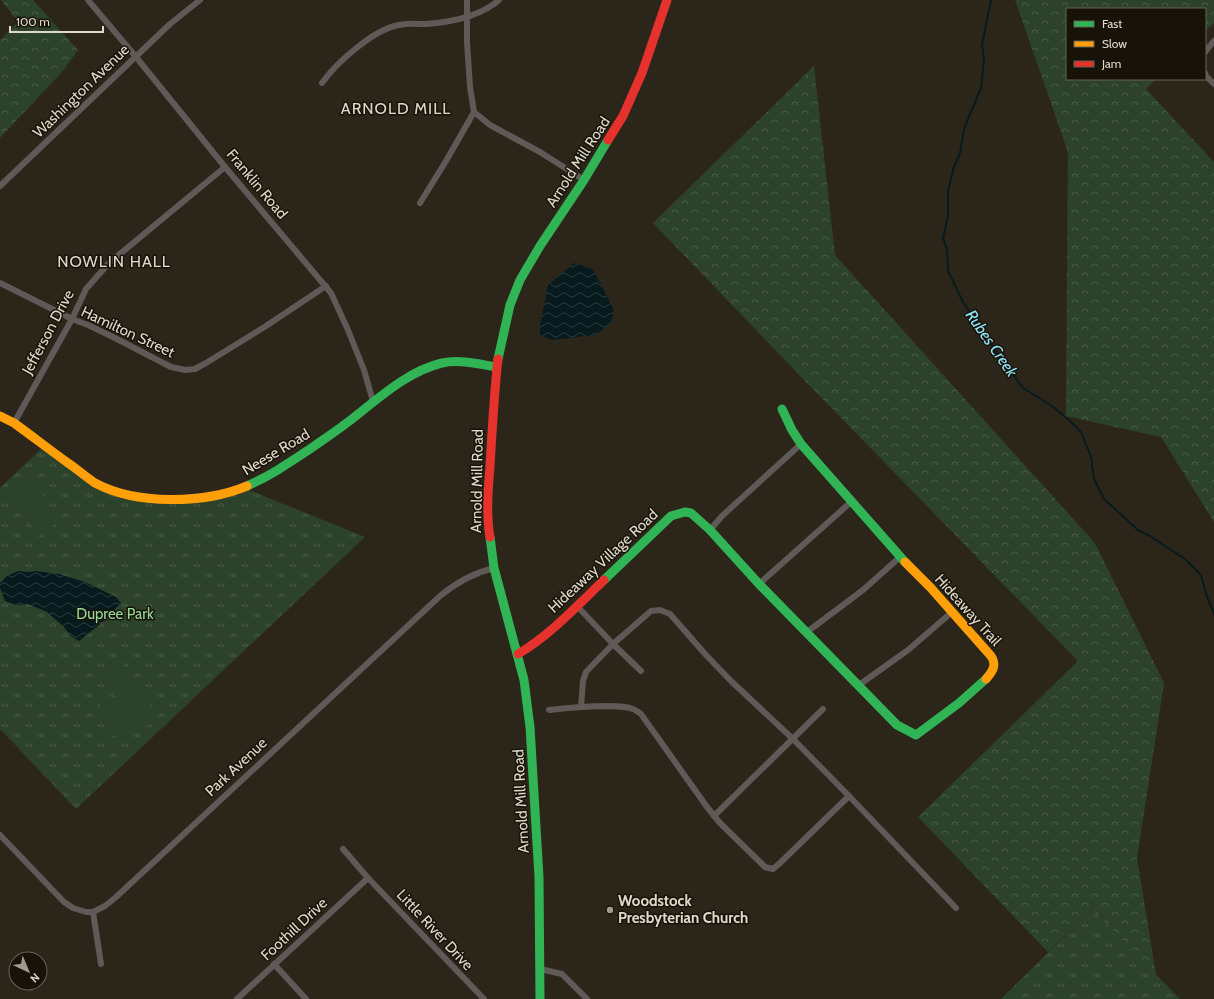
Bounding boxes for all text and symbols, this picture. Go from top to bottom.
scale bar [10,8,103,34]
legend [1066,8,1206,80]
text: 100 m [16,14,50,29]
text: Fast [1102,16,1122,31]
text: Slow [1102,36,1127,51]
street label: Washington Avenue [29,40,133,141]
text: Jam [1101,56,1121,71]
district label: ARNOLD MILL [341,99,451,118]
street label: Arnold Mill Road [542,113,614,211]
street label: Franklin Road [223,146,291,222]
district label: NOWLIN HALL [57,252,171,271]
street label: Jefferson Drive [18,286,78,378]
street label: Hamilton Street [78,303,178,361]
water label: Rubes Creek [962,306,1022,381]
street label: Neese Road [239,425,313,479]
street label: Arnold Mill Road [467,429,487,533]
street label: Hideaway Village Road [544,505,662,617]
street label: Hideaway Trail [931,570,1005,650]
park label: Dupree Park [76,605,154,623]
street label: Park Avenue [201,734,271,800]
street label: Arnold Mill Road [509,749,533,853]
street label: Little River Drive [393,886,477,974]
place label: Woodstock Presbyterian Church [618,892,748,927]
street label: Foothill Drive [257,894,331,964]
marker: Woodstock Presbyterian Church [605,905,615,915]
north arrow [8,951,48,991]
text: N [27,970,43,986]

